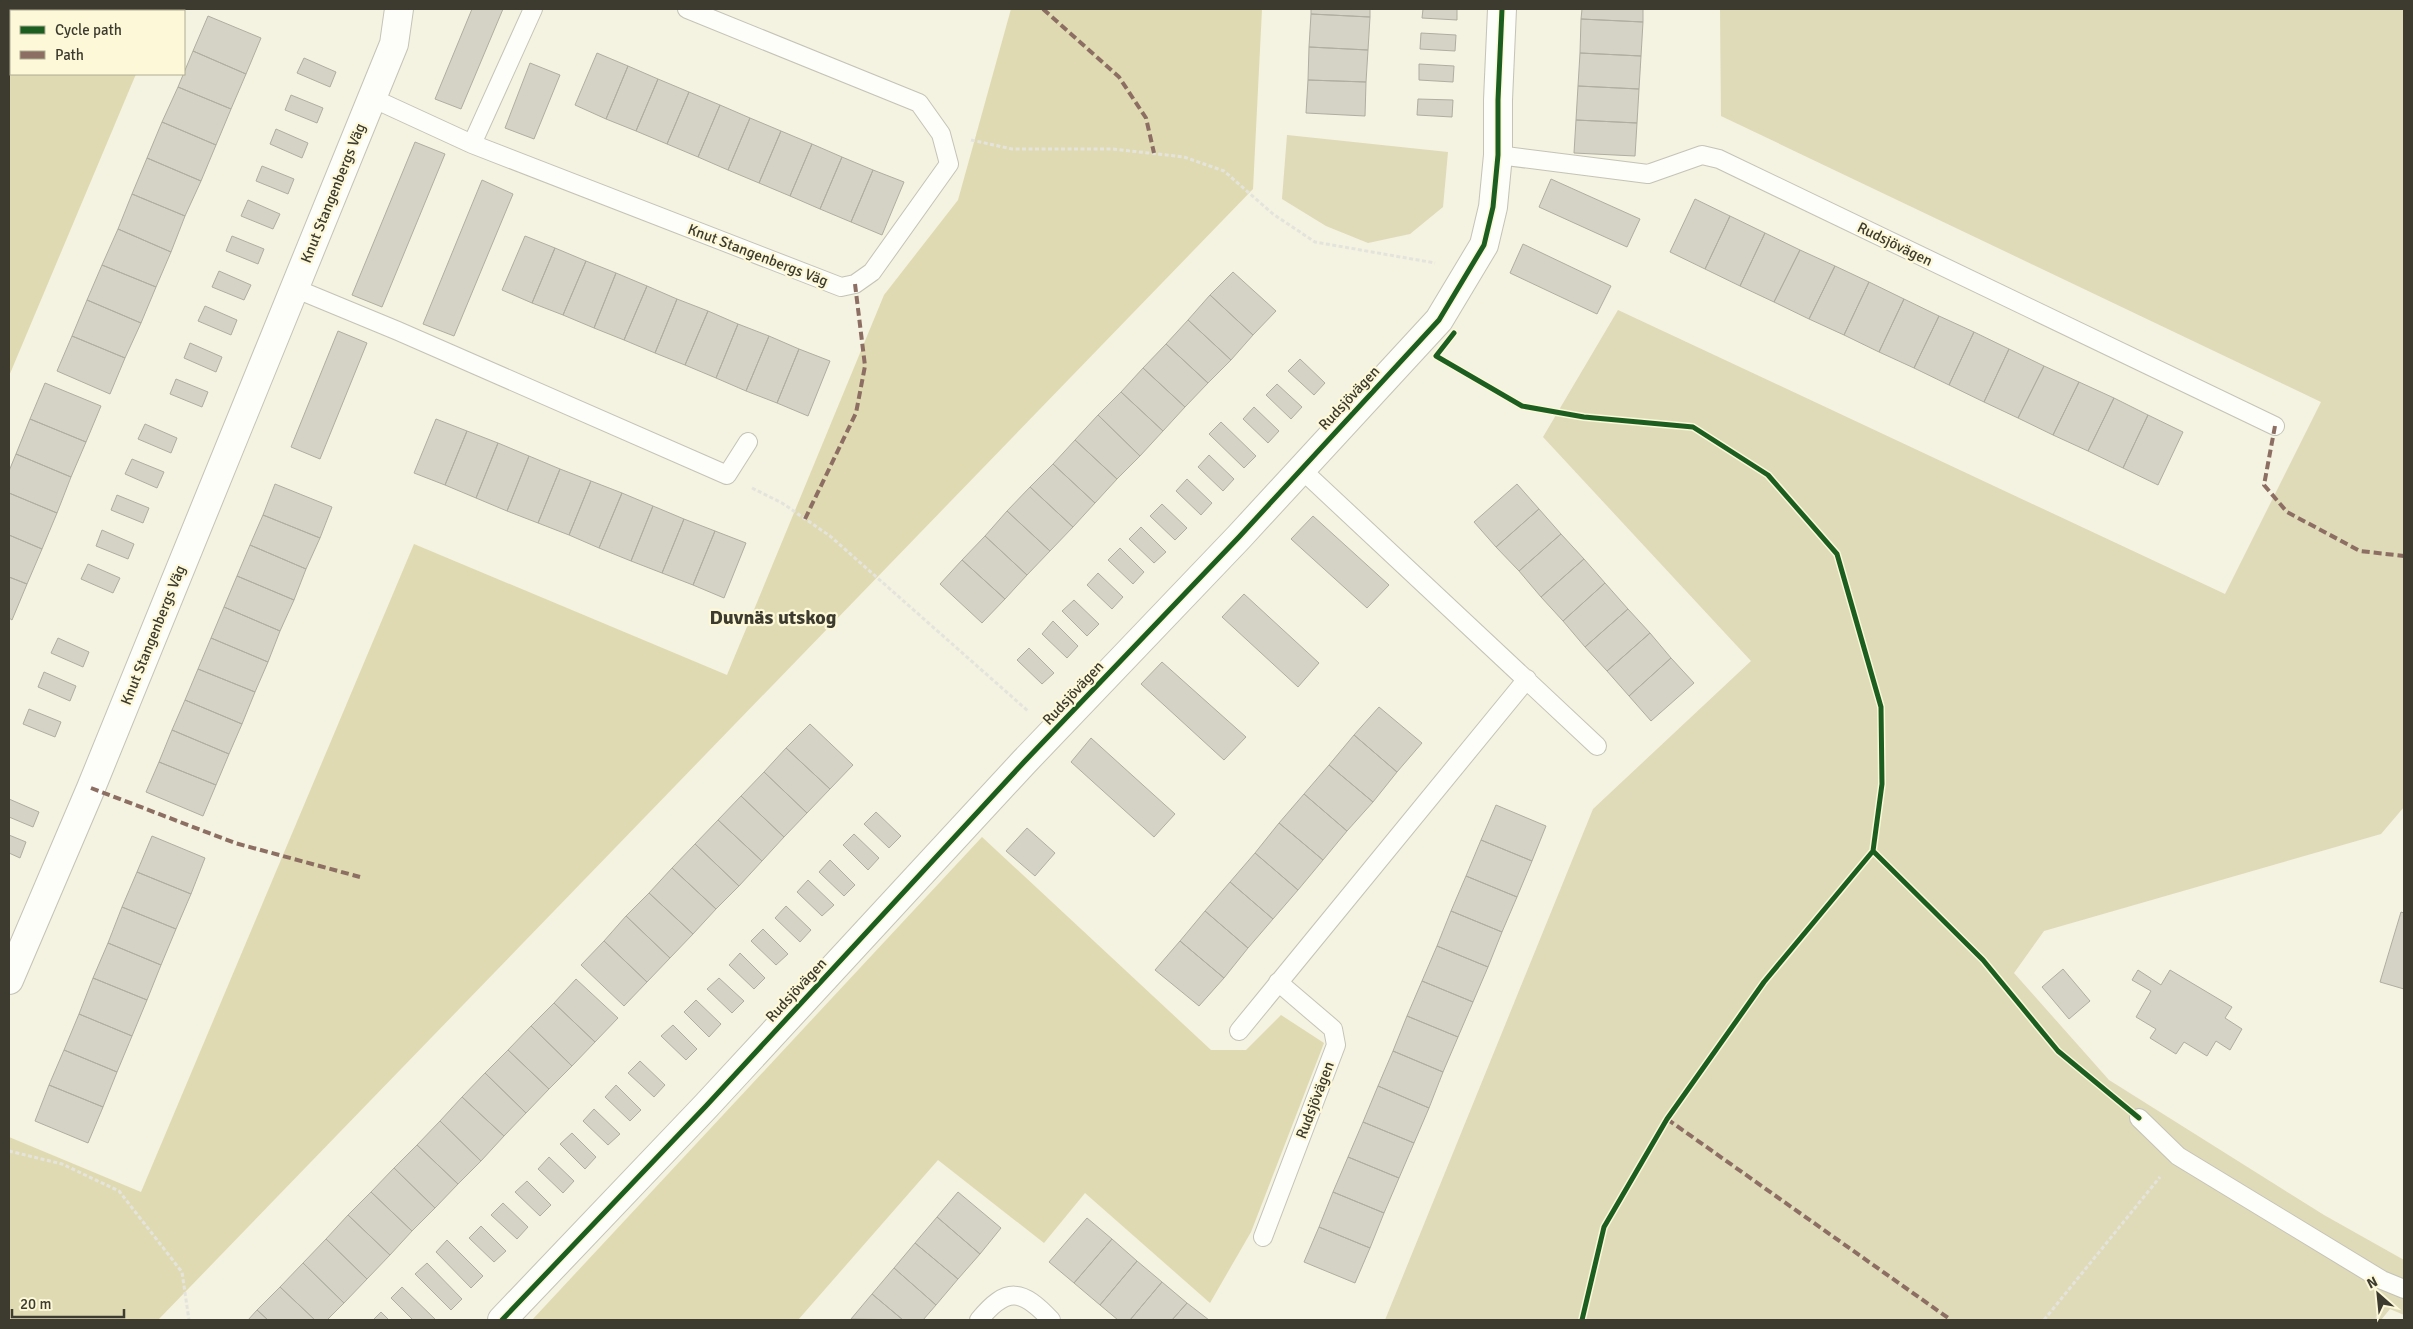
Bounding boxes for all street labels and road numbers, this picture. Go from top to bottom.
street label: Knut Stangenbergs Väg [297,121,369,265]
street label: Rudsjövägen [1855,218,1935,270]
street label: Knut Stangenbergs Väg [685,220,831,290]
street label: Rudsjövägen [1315,362,1383,434]
street label: Knut Stangenbergs Väg [117,563,189,707]
street label: Rudsjövägen [1039,657,1107,729]
street label: Rudsjövägen [762,954,830,1026]
street label: Rudsjövägen [1292,1059,1338,1141]

